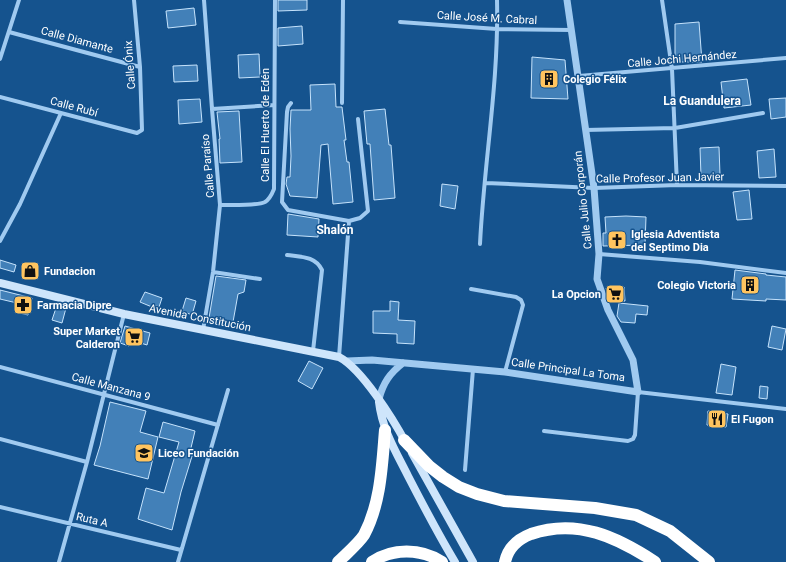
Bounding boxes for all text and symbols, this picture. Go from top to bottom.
street label: Calle José M. Cabral [437,9,537,27]
street label: Calle Diamante [40,24,115,56]
street label: Calle Ónix [122,40,138,90]
street label: Calle Jochi Hernández [627,48,738,70]
street label: Calle El Huerto de Edén [259,68,272,182]
building icon: Colegio Félix [538,68,560,90]
place label: Colegio Félix [563,73,627,86]
street label: Calle Rubí [49,94,100,120]
district label: La Guandulera [663,94,741,108]
street label: Calle Paraíso [199,134,217,198]
street label: Calle Julio Corporán [571,150,595,250]
street label: Calle Profesor Juan Javier [596,170,725,186]
district label: Shalón [316,223,354,237]
place label: Iglesia Adventista del Septimo Dia [631,228,720,254]
church icon: Iglesia Adventista del Septimo Dia [606,229,628,251]
shop icon: Fundacion [19,260,41,282]
place label: Fundacion [44,265,95,278]
building icon: Colegio Victoria [739,274,761,296]
place label: Colegio Victoria [657,279,736,292]
supermarket icon: La Opcion [604,283,626,305]
place label: La Opcion [552,288,601,301]
pharmacy icon: Farmacia Dipre [12,294,34,316]
place label: Farmacia Dipre [37,299,112,312]
street label: Avenida Constitución [148,302,252,334]
place label: Super Market Calderon [53,325,120,351]
supermarket icon: Super Market Calderon [123,326,145,348]
street label: Calle Principal La Toma [510,356,626,384]
street label: Calle Manzana 9 [70,370,152,404]
restaurant icon: El Fugon [706,408,728,430]
place label: El Fugon [731,413,774,426]
school or university icon: Liceo Fundación [133,442,155,464]
place label: Liceo Fundación [158,447,239,460]
street label: Ruta A [75,510,110,530]

